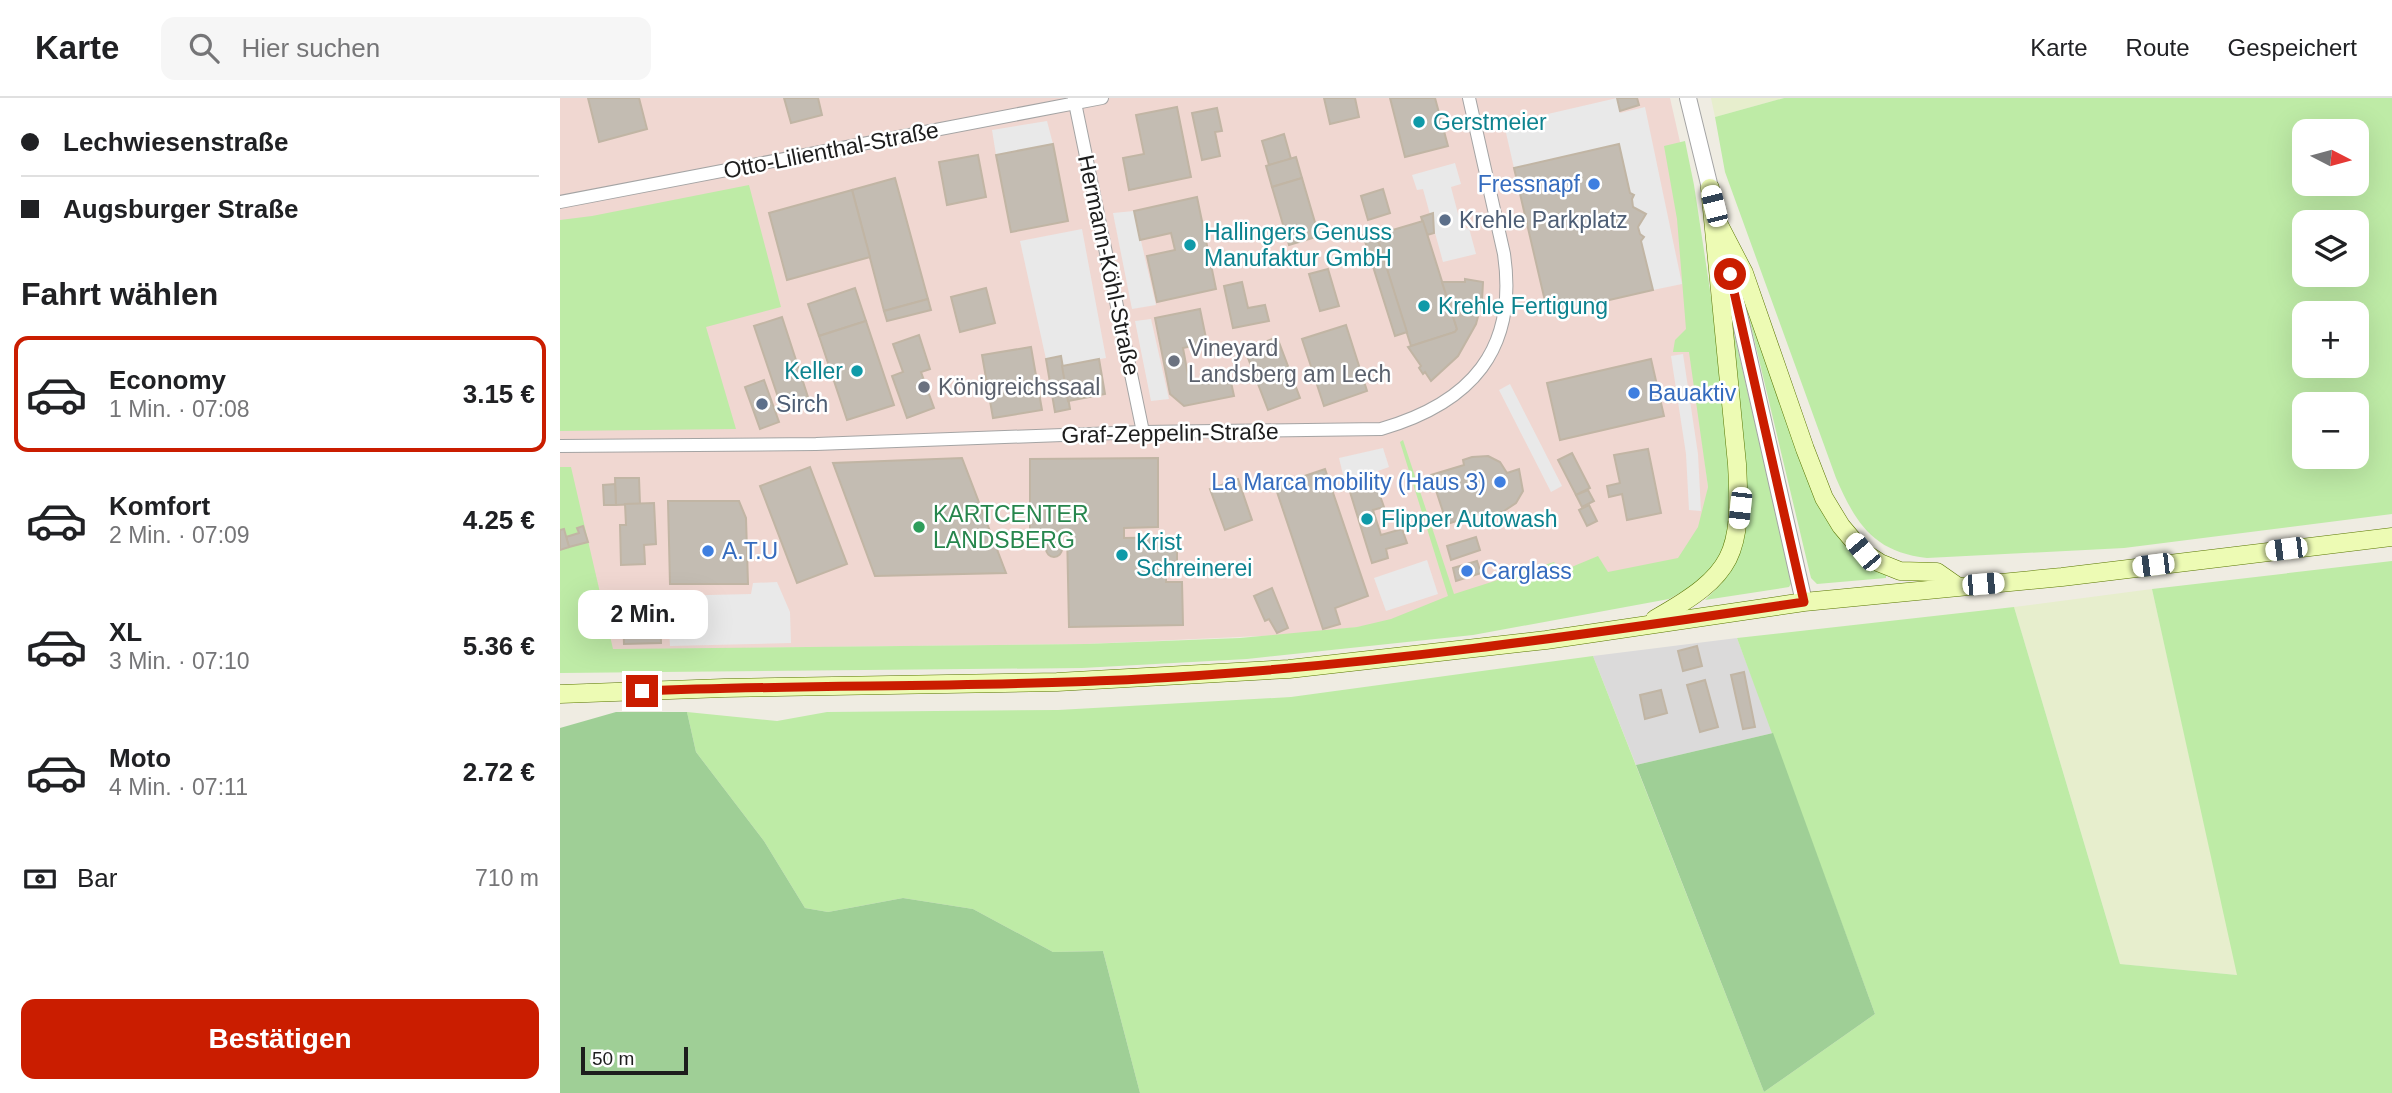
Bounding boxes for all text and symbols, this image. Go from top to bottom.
search box [161,17,651,80]
text: Karte [35,29,119,66]
icon: search [185,29,223,67]
text: Hier suchen [241,33,380,63]
text: Karte [2030,34,2088,61]
text: Route [2126,34,2190,61]
text: Gespeichert [2228,34,2357,61]
place label: Gerstmeier [1433,109,1547,135]
marker: Gerstmeier [1411,114,1427,130]
street label: Otto-Lilienthal-Straße [721,116,941,184]
north arrow [2292,119,2370,196]
map controls [2292,119,2369,469]
text: Lechwiesenstraße [63,127,288,157]
street label: Hermann-Köhl-Straße [1073,152,1145,378]
place label: Fressnapf [1478,171,1581,197]
marker: Fressnapf [1586,176,1602,192]
car [1699,183,1730,229]
text: Augsburger Straße [63,194,299,224]
place label: Krehle Parkplatz [1459,207,1628,233]
button: layers [2292,210,2369,287]
marker: Krehle Parkplatz [1437,212,1453,228]
place label: Hallingers Genuss Manufaktur GmbH [1204,219,1392,271]
marker: Hallingers Genuss Manufaktur GmbH [1182,237,1198,253]
route start [1714,258,1746,290]
text: Fahrt wählen [21,276,218,312]
place label: Krehle Fertigung [1438,293,1608,319]
marker: Krehle Fertigung [1416,298,1432,314]
button: + [2292,301,2369,378]
place label: Vineyard Landsberg am Lech [1188,335,1391,387]
marker: Vineyard Landsberg am Lech [1166,353,1182,369]
place label: Keller [784,358,843,384]
icon: car [25,363,88,426]
marker: Keller [849,363,865,379]
text: Economy [109,365,226,395]
place label: Königreichssaal [938,374,1100,400]
text: 3.15 € [463,379,535,409]
marker: Königreichssaal [916,379,932,395]
place label: Bauaktiv [1648,380,1737,406]
marker: Bauaktiv [1626,385,1642,401]
place label: Sirch [776,391,828,417]
button: − [2292,392,2369,469]
text: 1 Min. · 07:08 [109,396,250,422]
marker: Sirch [754,396,770,412]
street label: Graf-Zeppelin-Straße [1061,418,1279,448]
place label: La Marca mobility (Haus 3) [1211,469,1486,495]
marker: La Marca mobility (Haus 3) [1492,474,1508,490]
car [1728,486,1753,530]
icon: car [25,489,88,552]
text: Komfort [109,491,210,521]
place label: KARTCENTER LANDSBERG [933,501,1089,553]
text: 4.25 € [463,505,535,535]
place label: Flipper Autowash [1381,506,1557,532]
marker: Flipper Autowash [1359,511,1375,527]
marker: KARTCENTER LANDSBERG [911,519,927,535]
text: 2 Min. · 07:09 [109,522,250,548]
place label: Krist Schreinerei [1136,529,1252,581]
car [1842,529,1885,575]
car [2264,536,2309,562]
place label: A.T.U [722,538,778,564]
marker: A.T.U [700,543,716,559]
marker: Krist Schreinerei [1114,547,1130,563]
car [2131,552,2176,578]
place label: Carglass [1481,558,1572,584]
marker: Carglass [1459,563,1475,579]
car [1962,572,2005,596]
callout: 2 Min. [577,589,707,638]
text: 2 Min. [610,601,676,627]
icon: car [25,615,88,678]
text: XL [109,617,142,647]
text: 5.36 € [463,631,535,661]
text: 3 Min. · 07:10 [109,648,250,674]
route end [626,675,658,707]
icon: car [25,741,88,804]
text: Moto [109,743,171,773]
text: 2.72 € [463,757,535,787]
text: 4 Min. · 07:11 [109,774,248,800]
icon: cash [21,860,59,898]
text: Bar [77,863,117,893]
text: 710 m [475,865,539,891]
button: Bestätigen [21,999,539,1079]
scale bar [581,1044,688,1076]
text: 50 m [592,1048,634,1069]

